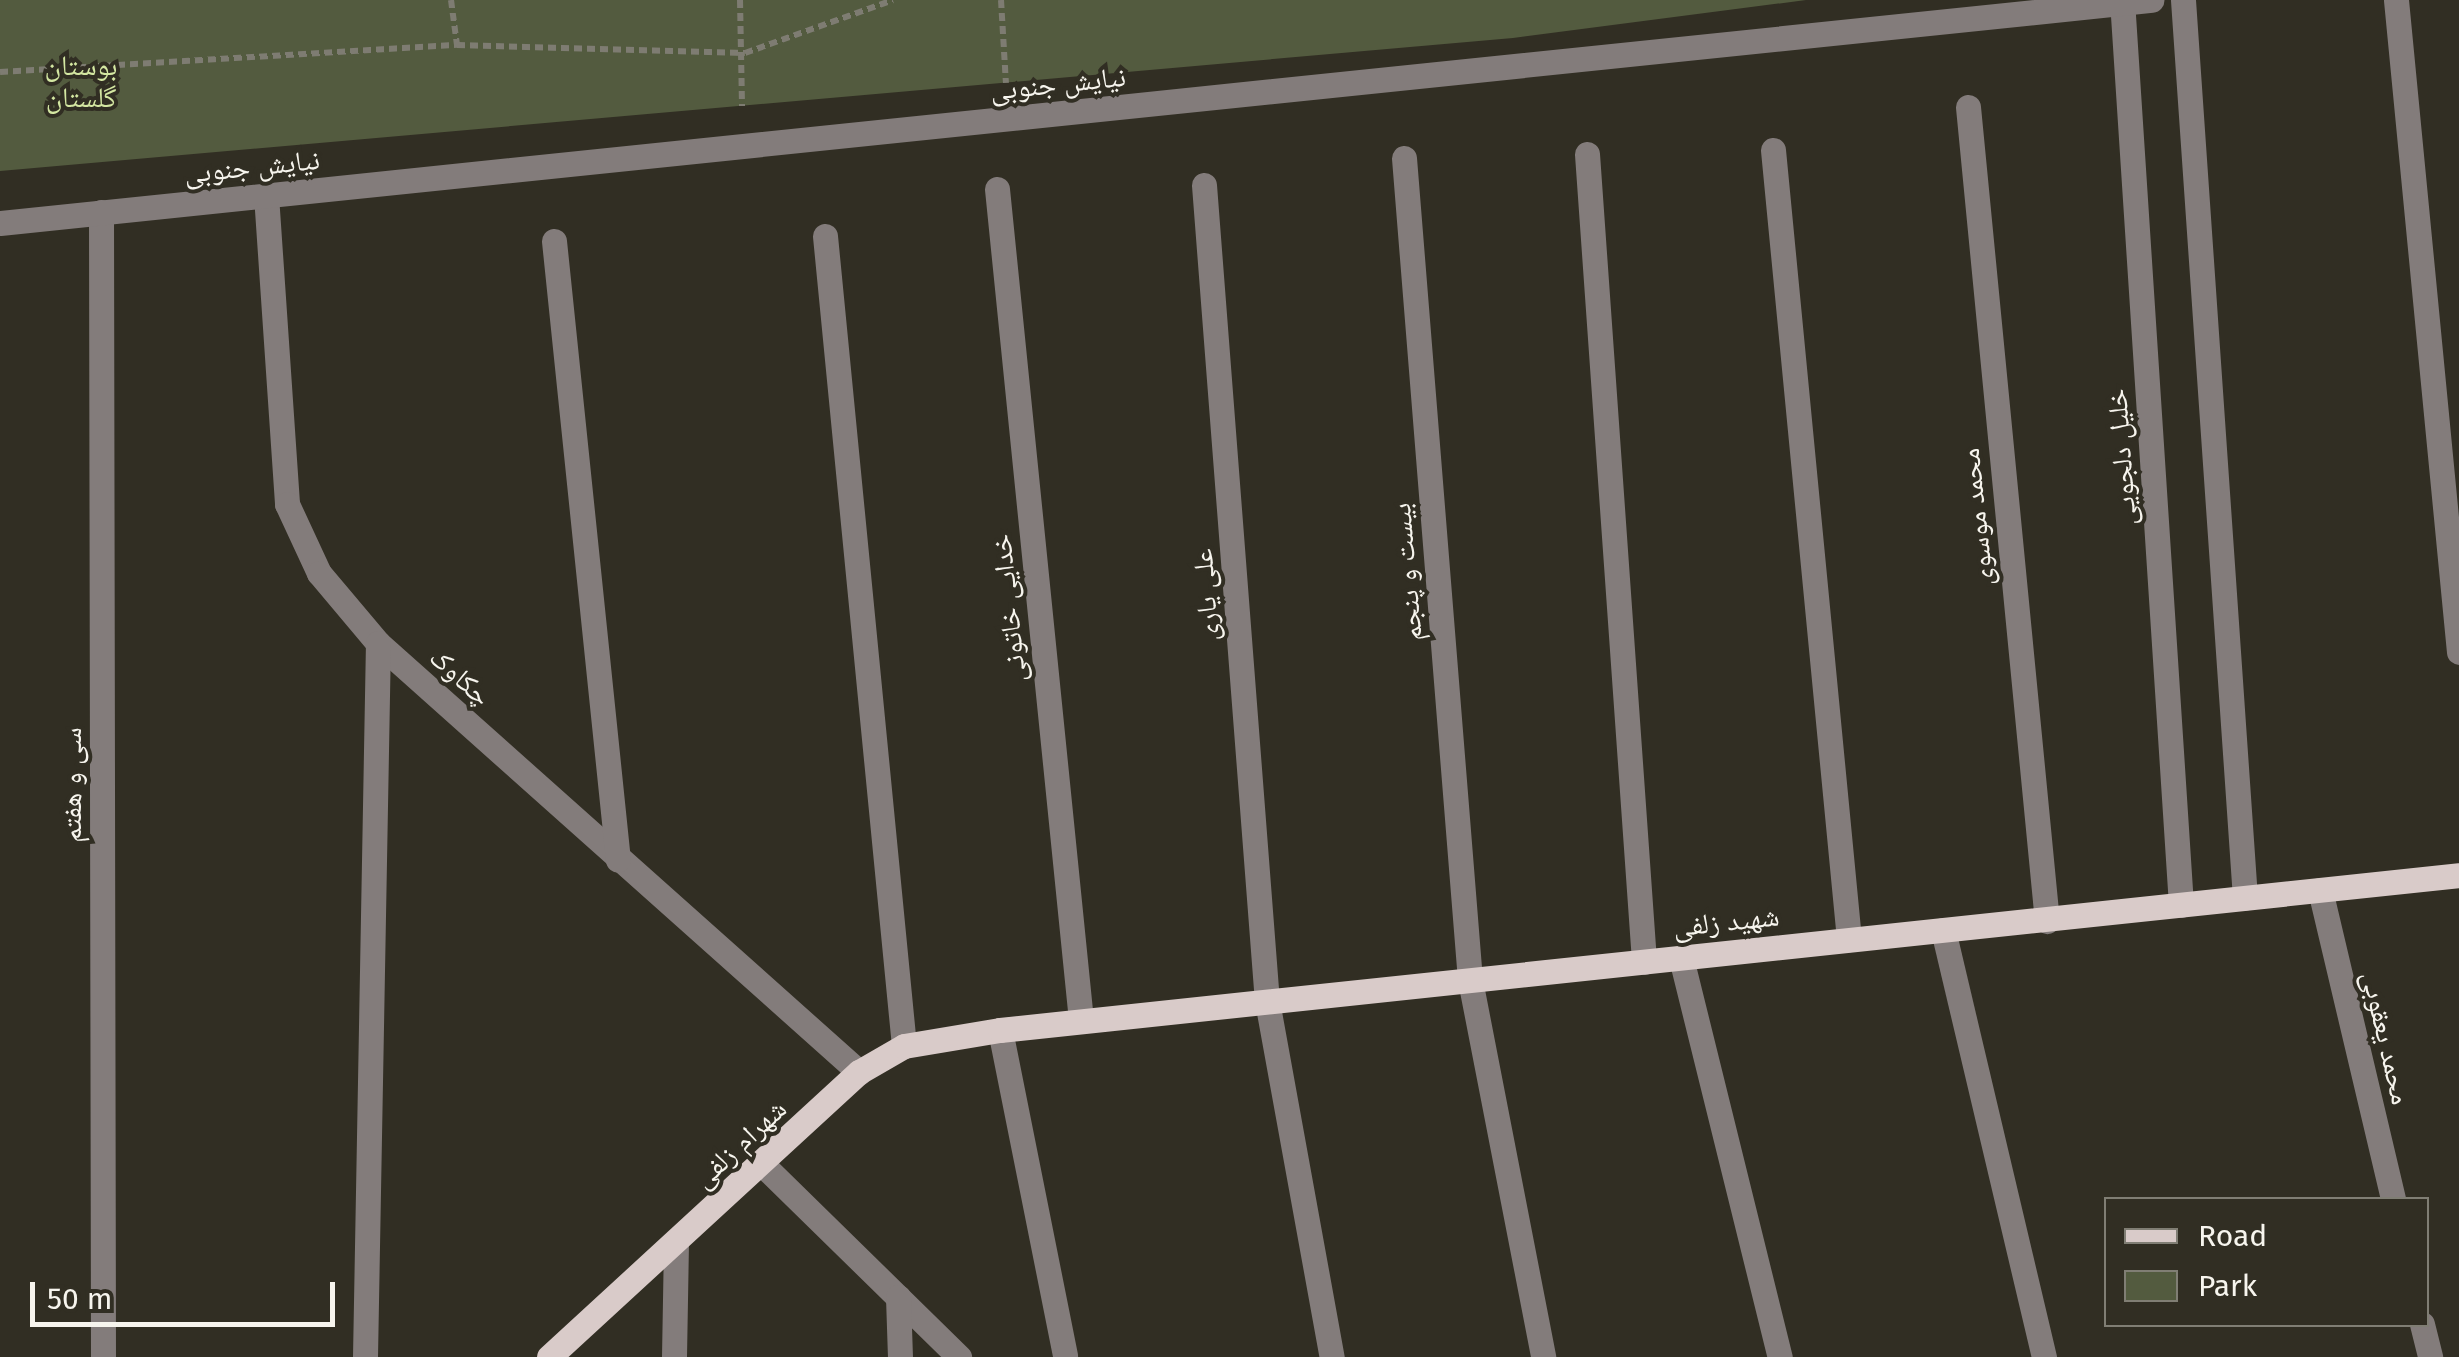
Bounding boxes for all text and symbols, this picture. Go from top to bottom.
park label: بوستان گلستان [45,49,117,115]
street label: نیایش جنوبی [988,60,1128,108]
street label: نیایش جنوبی [182,143,322,191]
street label: خلیل دلجویی [2100,388,2144,526]
street label: محمد موسوی [1953,446,2001,588]
street label: بیست و پنجم [1384,502,1430,642]
street label: خدایی خاتونی [985,532,1033,684]
street label: علی یاری [1186,548,1226,642]
street label: چکاوک [422,641,498,713]
street label: سی و هفتم [55,727,89,843]
street label: شهید زلفی [1671,900,1781,944]
street label: محمد یعقوبی [2354,968,2418,1108]
street label: شهرام زلفی [686,1092,794,1196]
legend [2104,1197,2429,1327]
text: Road [2198,1218,2267,1254]
scale bar [35,1262,340,1324]
text: Park [2198,1268,2257,1304]
text: 50 m [47,1281,112,1317]

